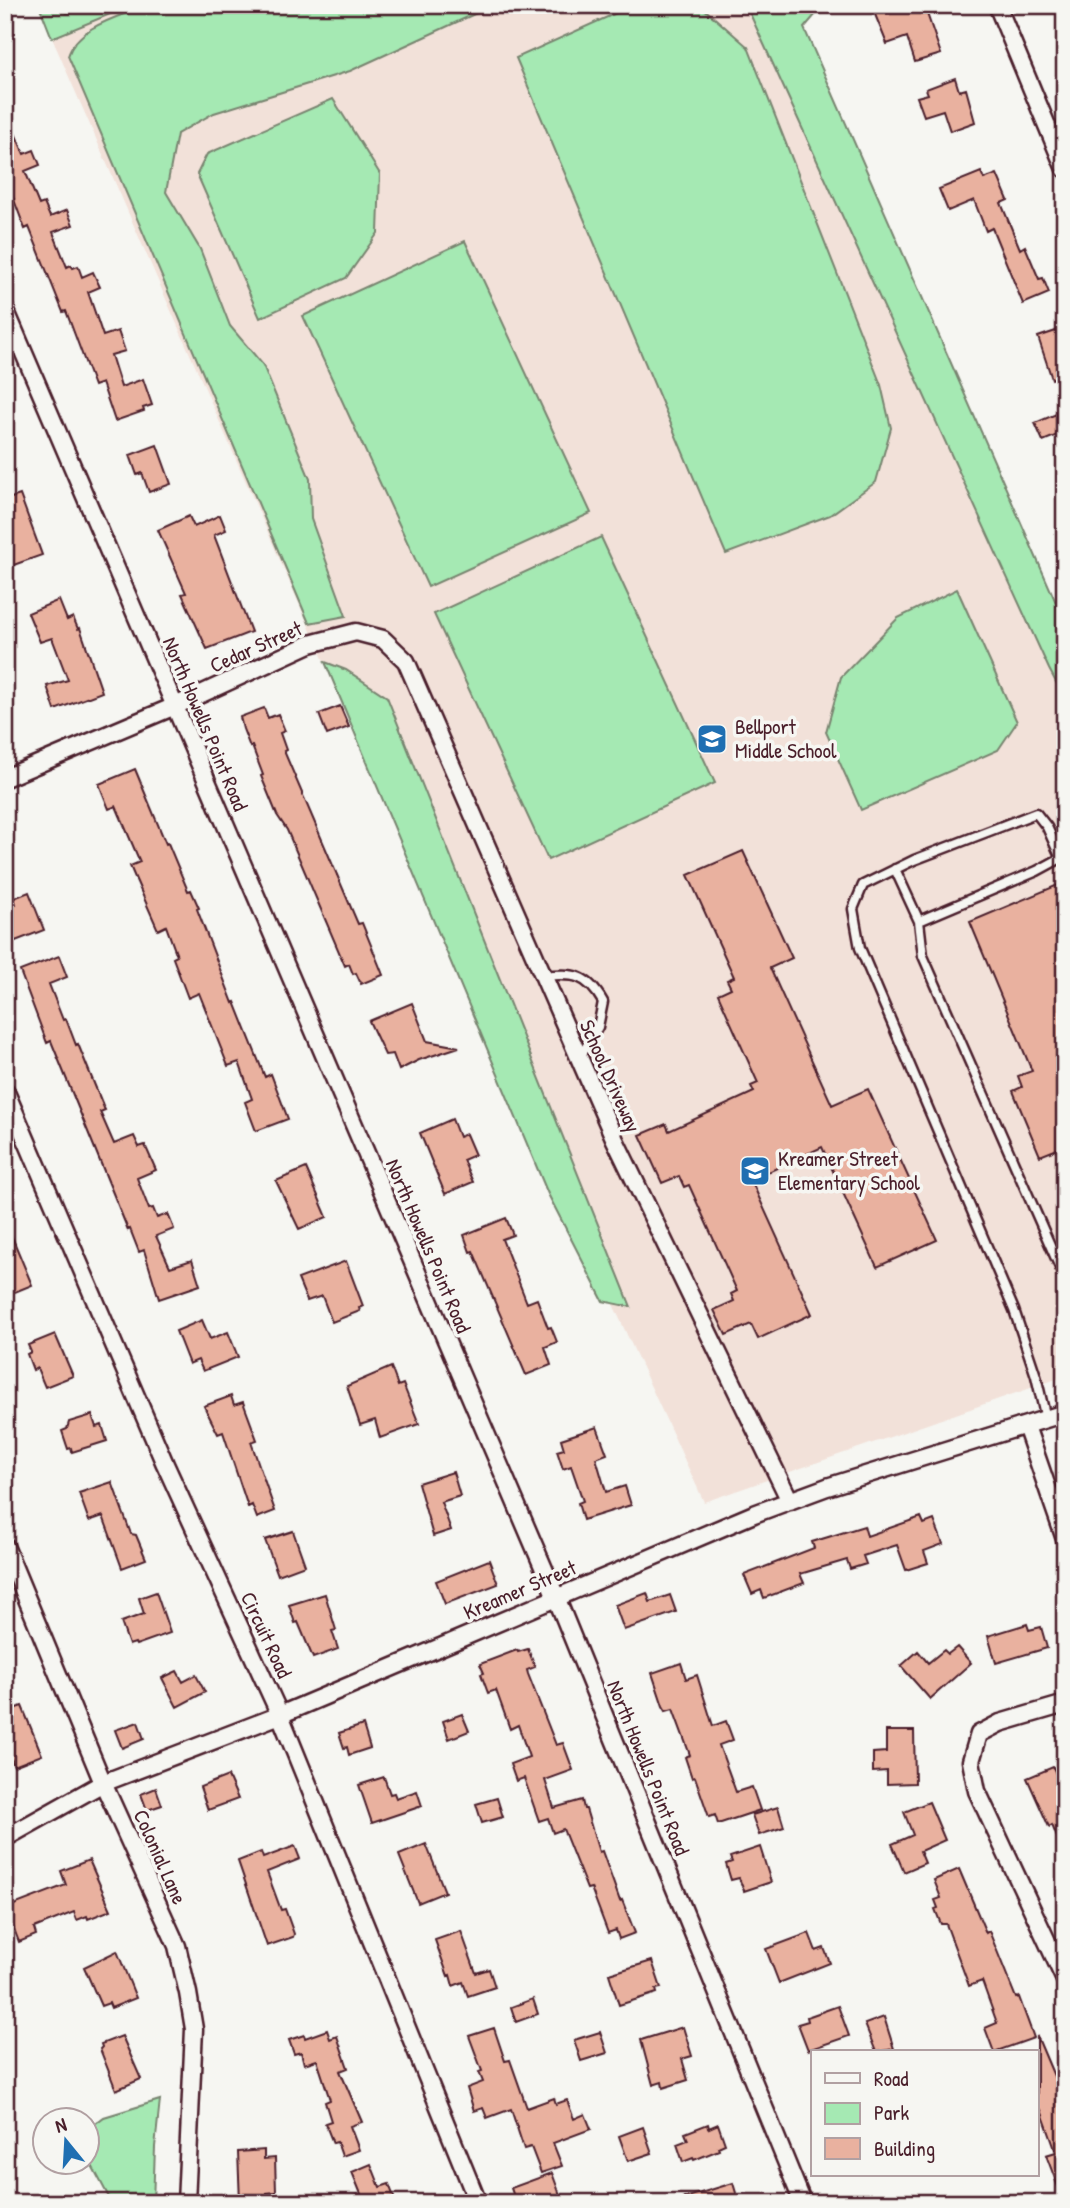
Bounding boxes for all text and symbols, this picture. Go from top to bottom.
street label: Cedar Street [205,613,307,680]
street label: North Howells Point Road [156,632,255,815]
place label: Bellport Middle School [735,712,837,765]
school or university icon: Bellport Middle School [695,722,729,756]
street label: School Driveway [573,1015,648,1137]
place label: Kreamer Street Elementary School [778,1144,920,1197]
street label: North Howells Point Road [379,1154,478,1337]
school or university icon: Kreamer Street Elementary School [738,1154,772,1188]
street label: Kreamer Street [459,1552,581,1626]
street label: Circuit Road [234,1587,299,1683]
street label: North Howells Point Road [600,1676,697,1860]
street label: Colonial Lane [127,1805,194,1909]
legend [811,2050,1038,2176]
text: Road [874,2064,908,2093]
text: Park [874,2098,909,2127]
north arrow [32,2106,102,2176]
text: N [52,2111,70,2139]
text: Building [874,2134,935,2163]

